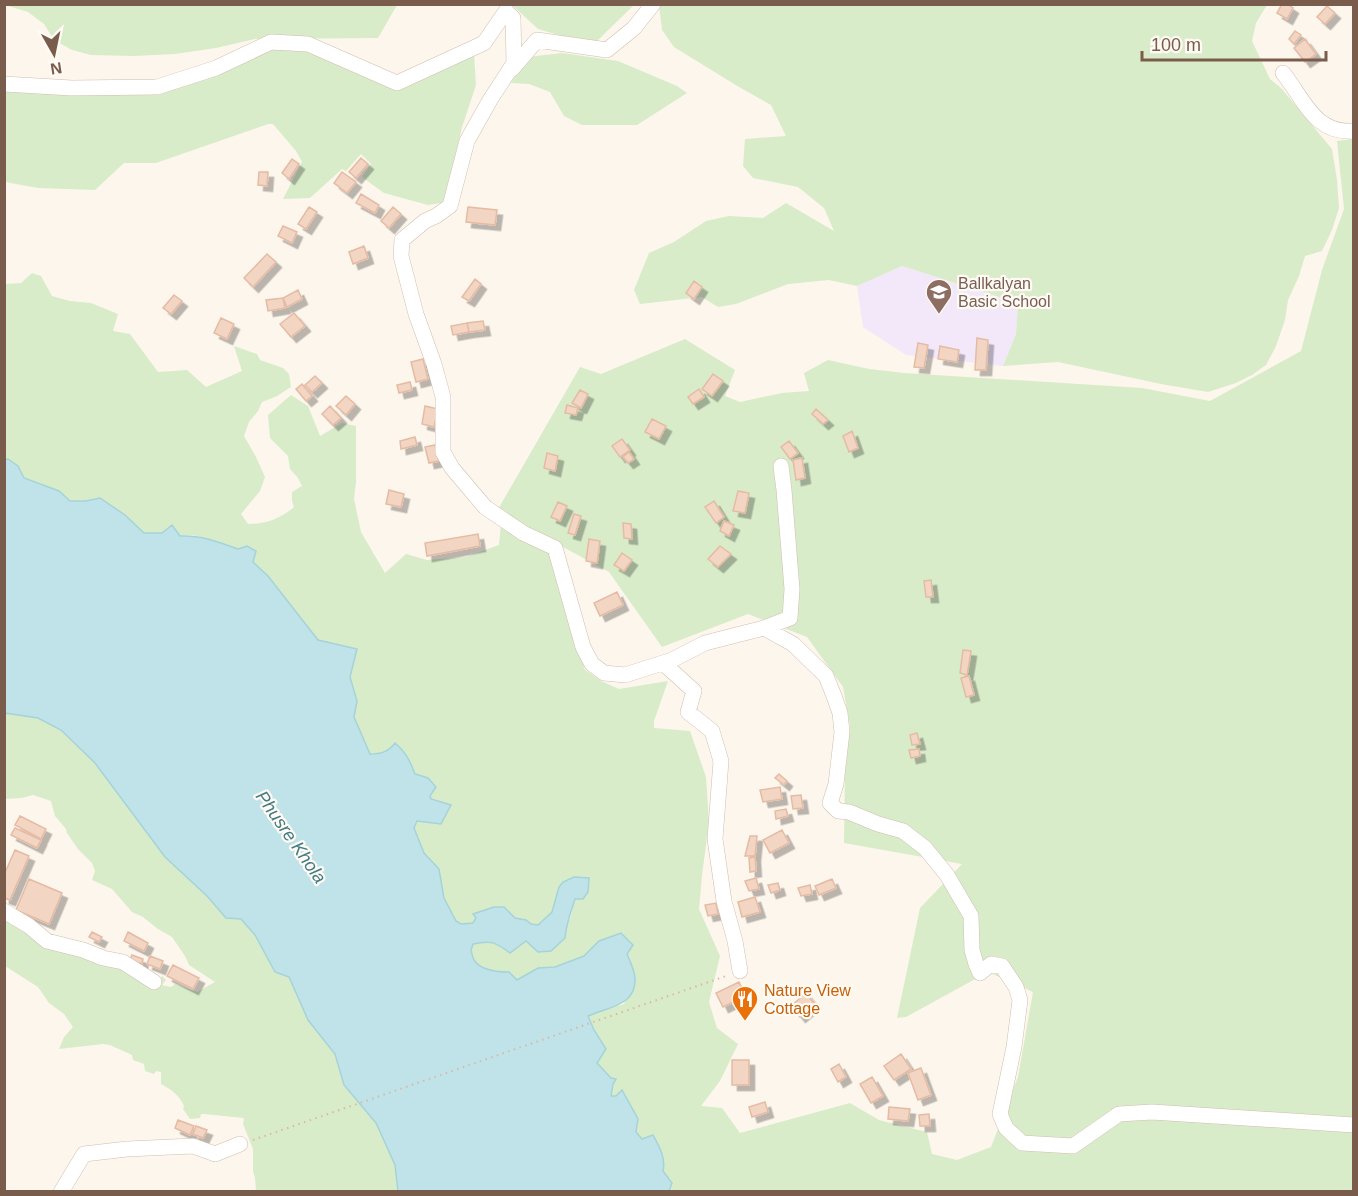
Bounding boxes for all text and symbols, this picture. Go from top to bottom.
north arrow [24,24,84,84]
scale bar [1142,24,1326,62]
text: 100 m [1151,35,1201,55]
text: N [49,59,63,78]
place label: Ballkalyan Basic School [958,275,1051,310]
school or university icon: Ballkalyan Basic School [924,277,954,315]
water label: Phusre Khola [252,787,330,887]
place label: Nature View Cottage [764,982,851,1017]
restaurant icon: Nature View Cottage [730,984,760,1022]

